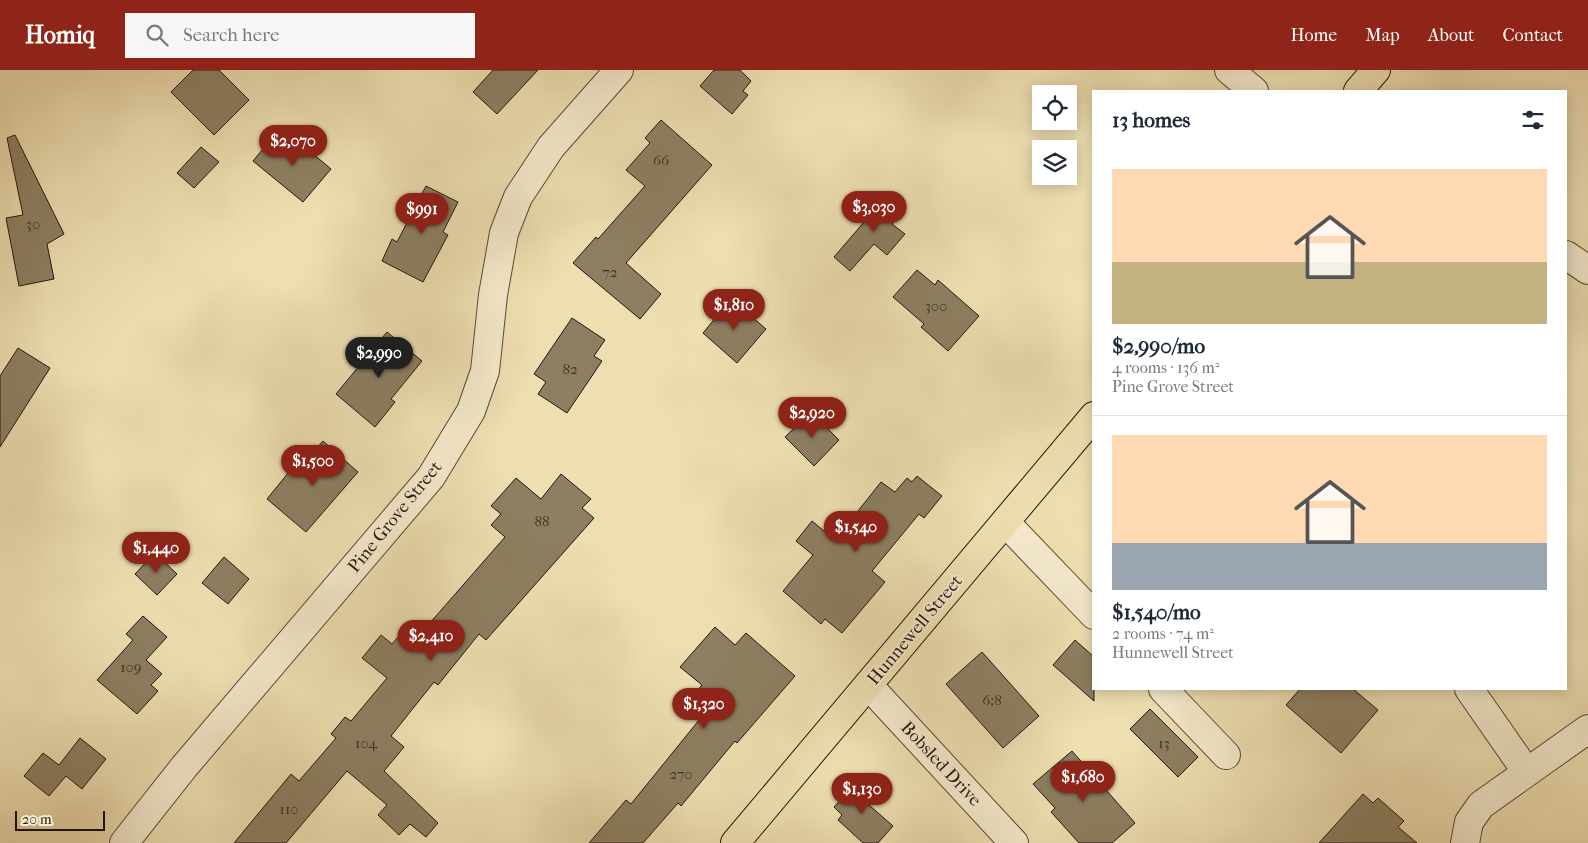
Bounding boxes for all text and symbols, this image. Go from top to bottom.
search box [125,13,475,58]
text: Homiq [25,21,95,49]
icon: search [143,21,171,49]
text: Search here [183,24,279,46]
text: Home [1290,25,1337,46]
text: Map [1365,25,1400,46]
text: About [1428,25,1474,46]
text: Contact [1502,25,1563,46]
map controls [1032,85,1077,185]
button: locate [1032,85,1077,130]
icon: filters [1519,106,1547,134]
text: 13 homes [1112,108,1190,132]
pin: $2,070 [252,124,334,167]
text: $2,070 [270,131,316,150]
button: layers [1032,140,1077,185]
house number: 66 [653,151,670,169]
pin: $3,030 [833,190,915,233]
pin: $991 [392,192,452,235]
text: $3,030 [853,197,895,216]
text: $991 [406,199,438,218]
icon: home [1285,202,1375,292]
house number: 30 [26,215,40,233]
house number: 72 [603,263,618,281]
pin: $1,810 [693,288,775,331]
text: $1,810 [714,295,754,314]
house number: 300 [925,297,947,315]
text: $2,990/mo [1112,334,1205,358]
pin: $2,990 [338,336,420,379]
text: $2,990 [356,343,402,362]
text: 4 rooms · 136 m² [1112,358,1219,377]
house number: 82 [562,360,578,378]
text: Pine Grove Street [1112,377,1234,396]
pin: $2,920 [771,396,853,439]
text: $2,920 [789,403,835,422]
pin: $1,500 [272,444,354,487]
text: $1,500 [292,451,334,470]
street label: Pine Grove Street [344,457,447,577]
icon: home [1285,467,1375,557]
pin: $1,540 [815,510,897,553]
house number: 88 [534,512,550,530]
text: $1,540 [835,517,877,536]
pin: $1,440 [115,532,197,574]
text: $1,440 [133,538,179,557]
street label: Hunnewell Street [863,570,967,689]
text: $1,540/mo [1112,600,1201,624]
pin: $2,410 [390,620,472,662]
text: 2 rooms · 74 m² [1112,624,1214,643]
text: $2,410 [409,626,453,645]
text: Hunnewell Street [1112,643,1234,662]
house number: 109 [120,658,142,676]
pin: $1,320 [663,688,745,730]
house number: 6;8 [982,691,1002,709]
text: $1,320 [683,694,725,713]
street label: Bobsled Drive [896,717,986,811]
house number: 104 [355,734,378,752]
house number: 13 [1158,734,1170,752]
pin: $1,680 [1042,760,1124,803]
house number: 270 [669,765,693,783]
text: $1,680 [1061,767,1105,786]
pin: $1,130 [821,772,903,815]
text: $1,130 [843,779,881,798]
house number: 110 [280,800,298,818]
scale bar [15,808,105,831]
text: 20 m [22,811,52,828]

